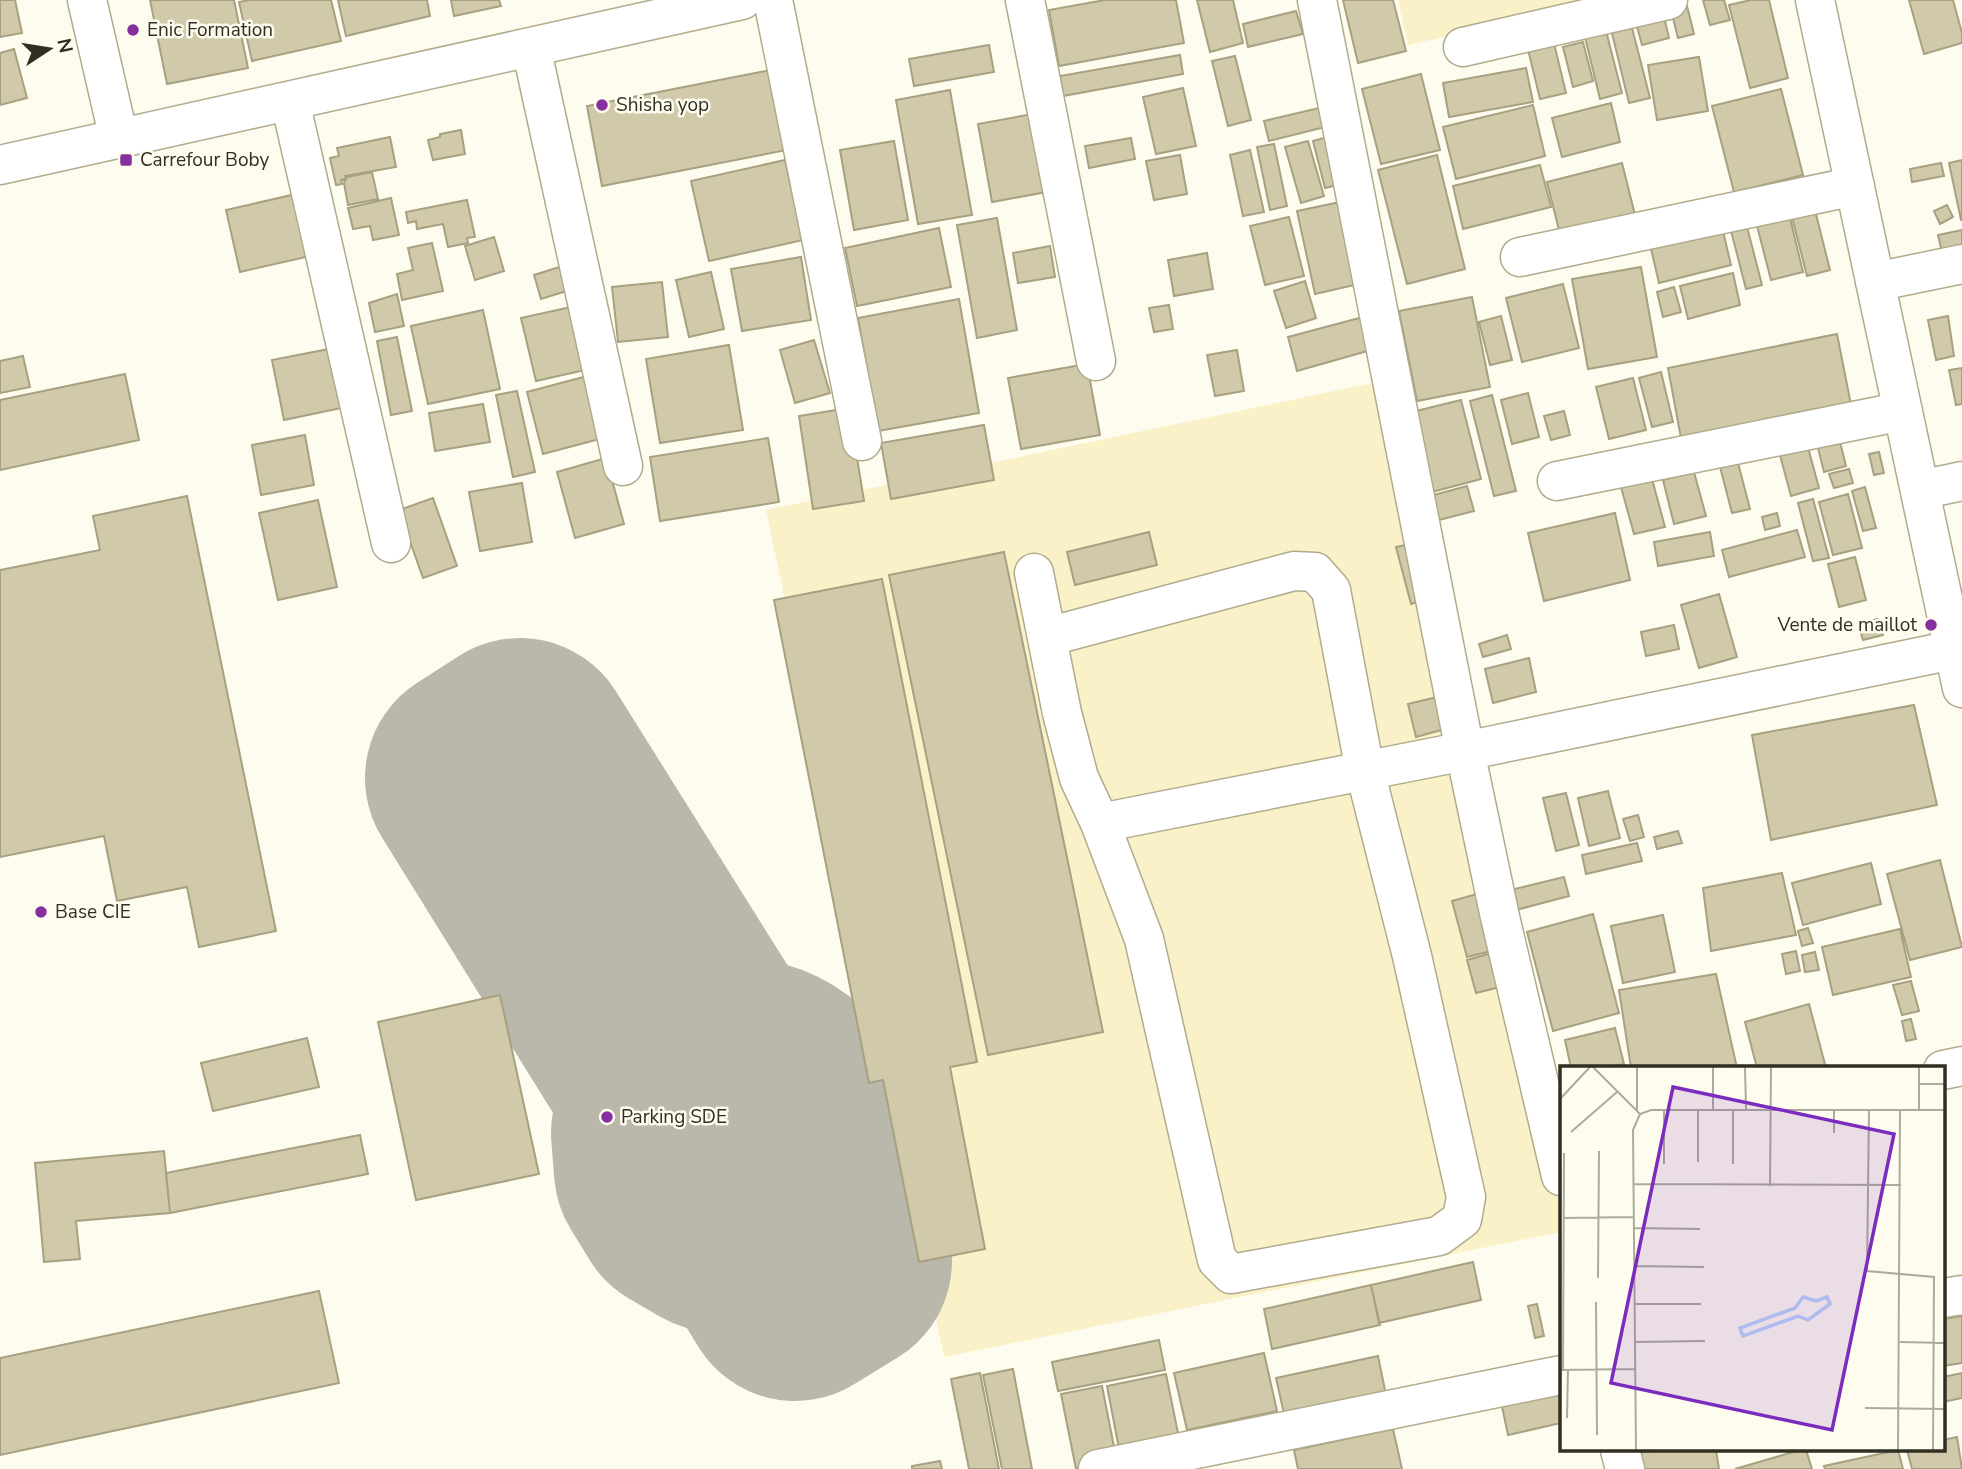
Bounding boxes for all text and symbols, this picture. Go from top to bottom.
north arrow [14,14,84,84]
place label: Enic Formation [147,17,273,43]
marker: Enic Formation [125,22,141,38]
text: N [50,36,79,55]
place label: Shisha yop [616,92,709,118]
marker: Shisha yop [594,97,610,113]
place label: Carrefour Boby [140,147,269,173]
marker: Carrefour Boby [118,152,134,168]
place label: Vente de maillot [1776,612,1917,638]
marker: Vente de maillot [1923,617,1939,633]
place label: Base CIE [55,899,131,925]
marker: Base CIE [33,904,49,920]
inset map [1560,1066,1944,1452]
place label: Parking SDE [621,1104,727,1130]
marker: Parking SDE [599,1109,615,1125]

